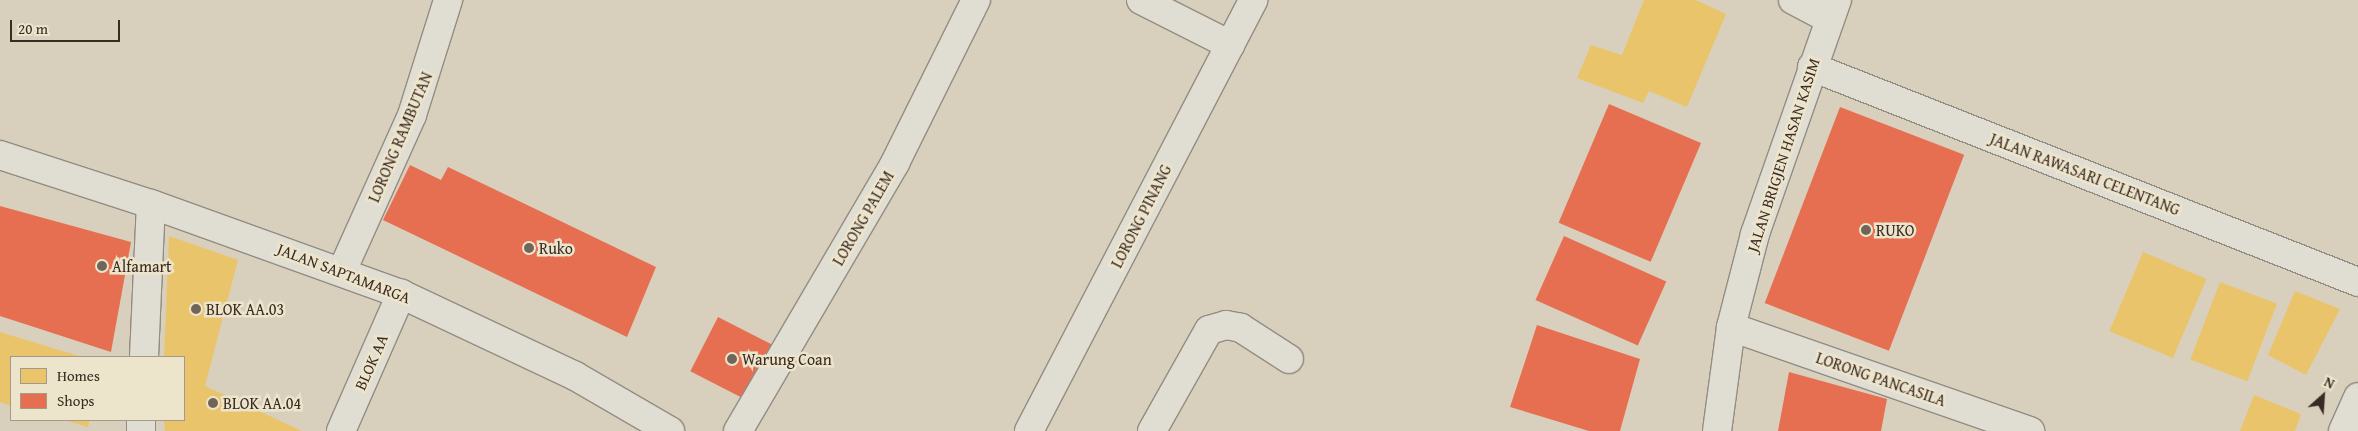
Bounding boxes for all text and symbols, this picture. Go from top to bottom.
scale bar [12,10,122,42]
text: 20 m [18,18,48,39]
street label: JALAN BRIGJEN HASAN KASIM [1743,56,1823,254]
street label: LORONG RAMBUTAN [364,69,436,205]
street label: JALAN RAWASARI CELENTANG [1987,129,2183,219]
street label: LORONG PINANG [1107,161,1175,271]
street label: LORONG PALEM [828,167,898,269]
place label: RUKO [1876,220,1914,240]
marker: RUKO [1860,224,1872,236]
place label: Ruko [539,238,573,258]
street label: JALAN SAPTAMARGA [275,239,413,307]
marker: Ruko [523,242,535,254]
place label: Alfamart [112,256,172,276]
marker: Alfamart [96,260,108,272]
place label: BLOK AA.03 [206,299,284,319]
marker: BLOK AA.03 [190,303,202,315]
street label: BLOK AA [350,331,392,393]
street label: LORONG PANCASILA [1814,348,1948,410]
place label: Warung Coan [742,349,832,369]
marker: Warung Coan [726,353,738,365]
legend [10,356,185,421]
text: Homes [57,365,100,386]
north arrow [2298,371,2348,421]
text: N [2321,371,2338,394]
text: Shops [57,390,94,411]
place label: BLOK AA.04 [223,393,301,413]
marker: BLOK AA.04 [207,397,219,409]

